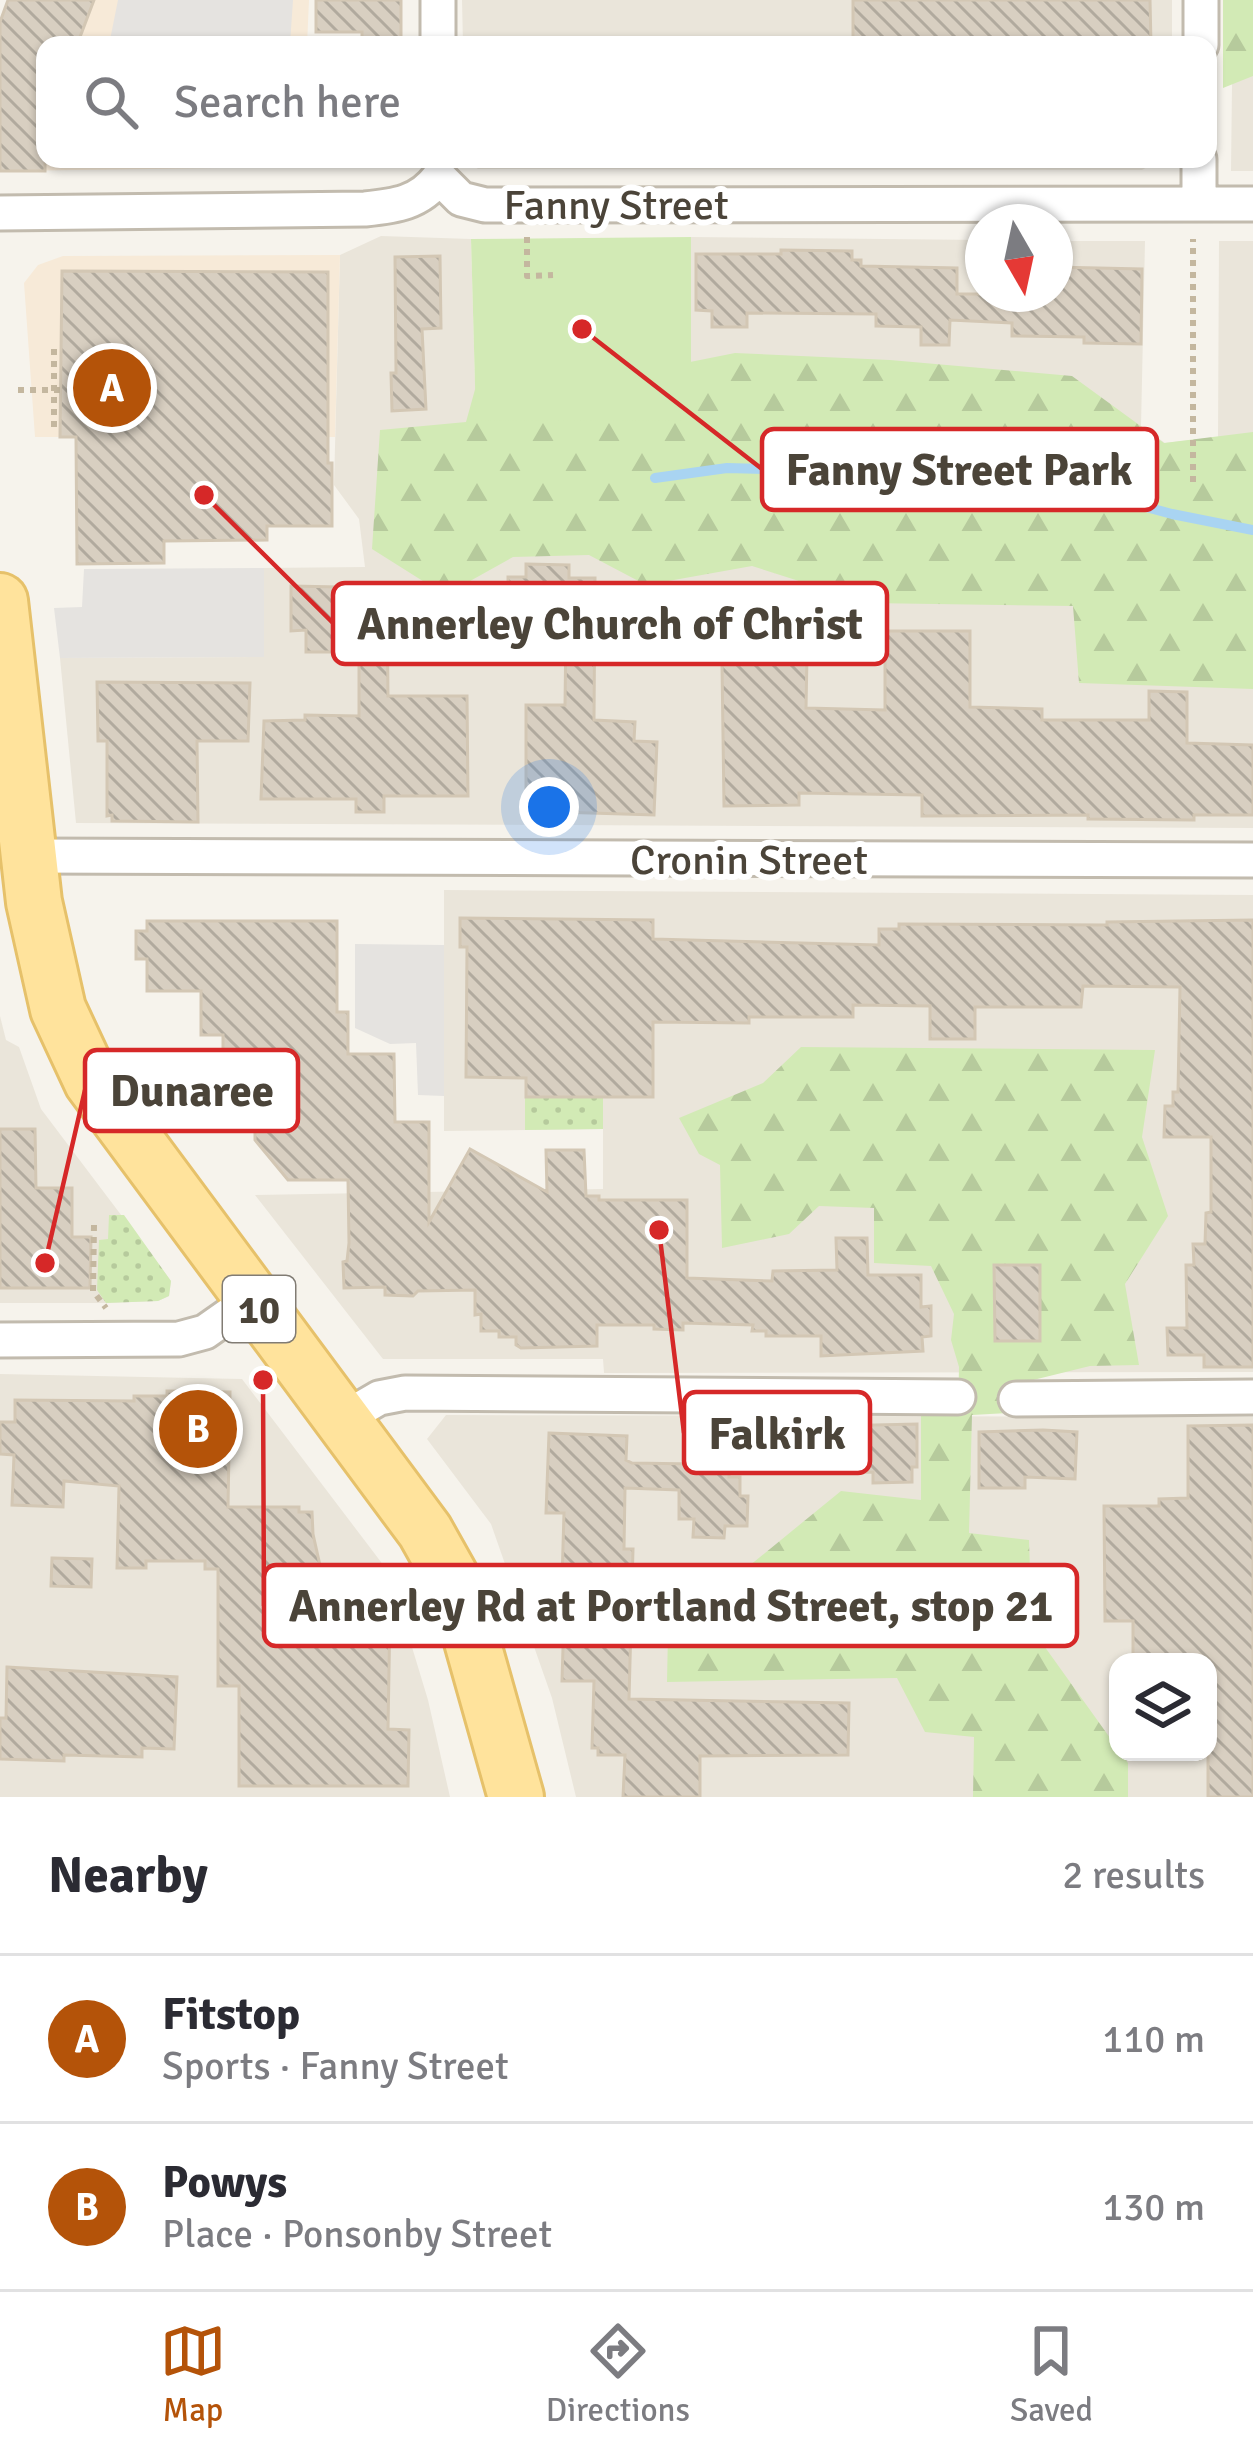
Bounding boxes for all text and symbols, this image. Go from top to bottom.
search box [36,36,1217,168]
icon: search [78,69,144,135]
text: Search here [174,75,401,130]
street label: Fanny Street [503,180,729,231]
north arrow [965,204,1073,312]
pin: A [73,343,151,433]
callout: Fanny Street Park [762,429,1157,510]
text: Fanny Street Park [785,443,1133,498]
callout: Annerley Church of Christ [333,583,887,664]
text: Annerley Church of Christ [357,597,863,652]
your location [519,777,579,837]
street label: Cronin Street [630,835,868,886]
callout: Dunaree [85,1050,298,1131]
text: Dunaree [110,1064,274,1119]
road number: 10 [223,1276,295,1342]
pin: B [159,1384,237,1474]
callout: Falkirk [684,1392,870,1473]
text: Falkirk [708,1407,846,1462]
callout: Annerley Rd at Portland Street, stop 21 [264,1565,1077,1646]
text: Annerley Rd at Portland Street, stop 21 [289,1579,1053,1634]
map controls [1109,1653,1217,1761]
button: layers [1109,1653,1217,1761]
text: Nearby [48,1844,208,1907]
text: 2 results [1062,1851,1205,1899]
text: Fitstop [162,1987,300,2042]
text: A [75,2015,99,2063]
text: 110 m [1102,2015,1205,2063]
text: Sports · Fanny Street [162,2042,509,2090]
text: Powys [162,2155,287,2210]
text: B [75,2183,99,2231]
text: 130 m [1102,2183,1205,2231]
text: Place · Ponsonby Street [162,2210,552,2258]
tab: Map [160,2318,226,2431]
tab: Directions [546,2318,690,2431]
tab: Saved [1010,2318,1093,2431]

